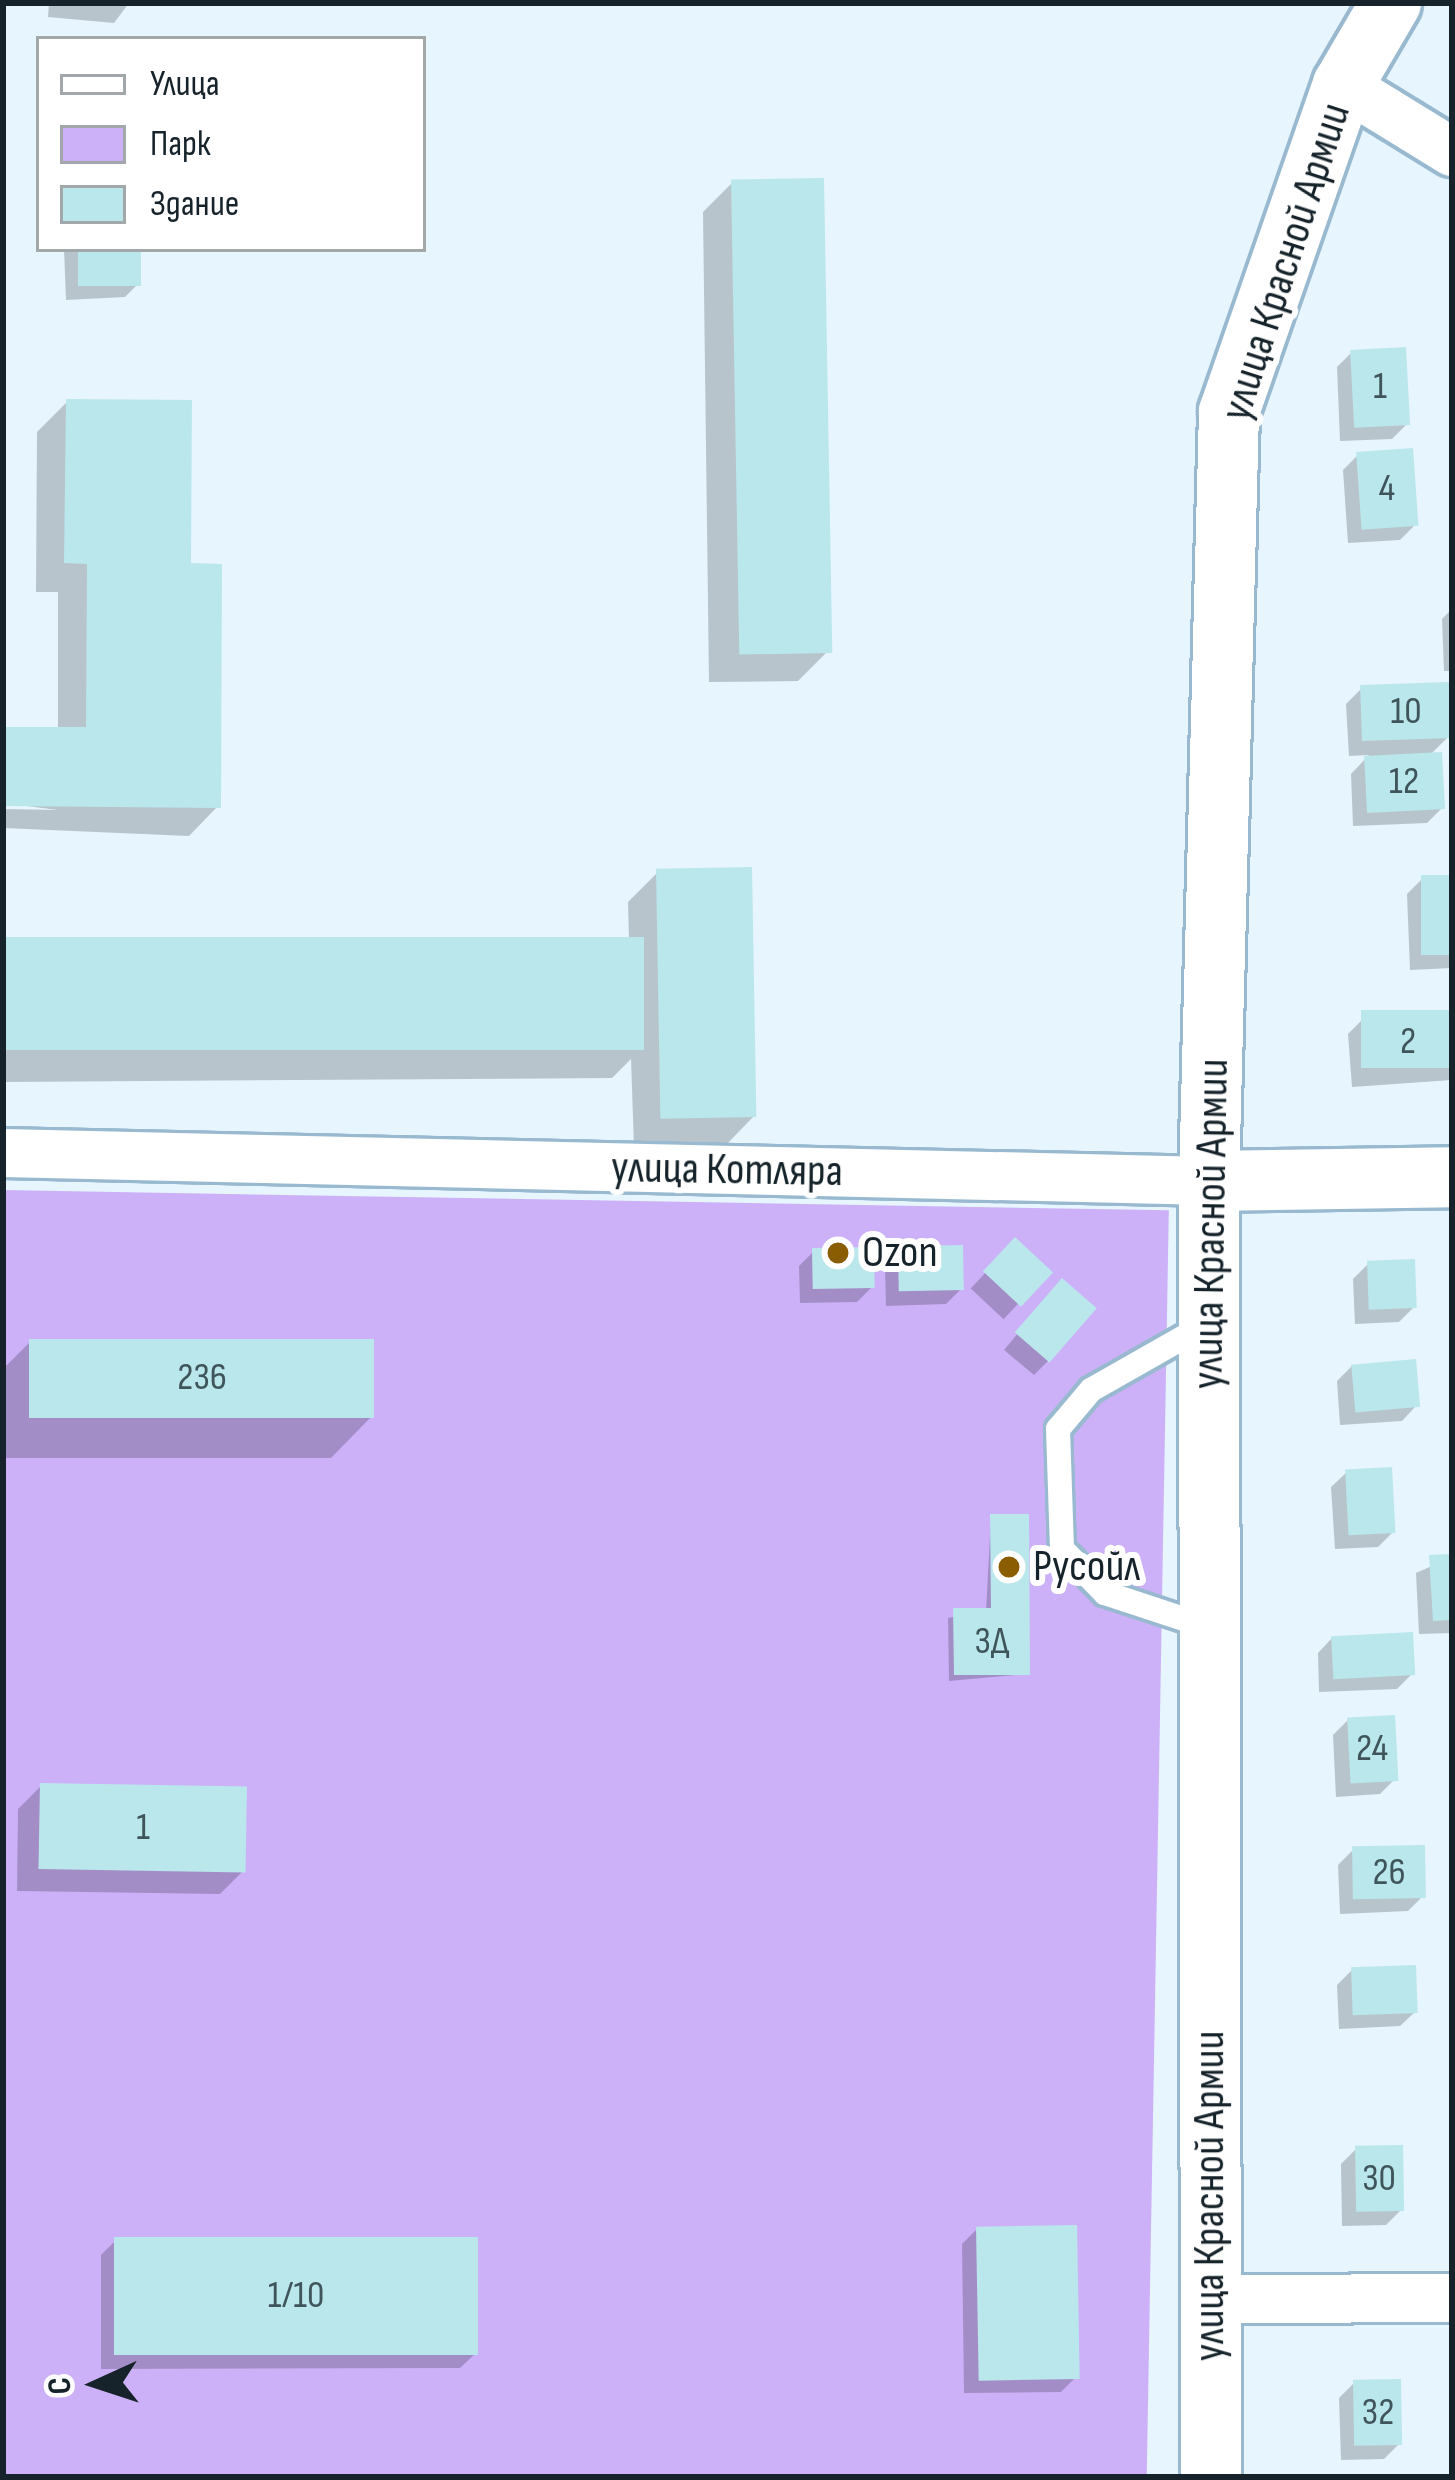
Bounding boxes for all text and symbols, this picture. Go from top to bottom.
legend [36,36,426,252]
text: Улица [150,63,220,106]
street label: улица Красной Армии [1209,97,1363,427]
text: Парк [150,123,211,166]
text: Здание [150,183,239,226]
house number: 1 [1373,364,1387,410]
house number: 4 [1379,466,1395,512]
house number: 10 [1390,689,1422,735]
house number: 12 [1389,759,1419,805]
house number: 2 [1400,1019,1416,1065]
street label: улица Красной Армии [1181,1058,1241,1390]
street label: улица Котляра [611,1141,843,1199]
place label: Ozon [862,1226,938,1280]
marker: Ozon [825,1240,851,1266]
house number: 236 [177,1355,227,1401]
place label: Русойл [1033,1540,1140,1594]
marker: Русойл [996,1554,1022,1580]
house number: 3Д [975,1619,1009,1665]
house number: 24 [1356,1726,1388,1772]
house number: 1 [136,1805,150,1851]
house number: 26 [1372,1850,1406,1896]
street label: улица Красной Армии [1183,2031,1237,2361]
house number: 30 [1362,2156,1396,2202]
house number: 1/10 [268,2273,324,2319]
north arrow [36,2324,156,2444]
text: С [40,2376,80,2395]
house number: 32 [1362,2390,1394,2436]

